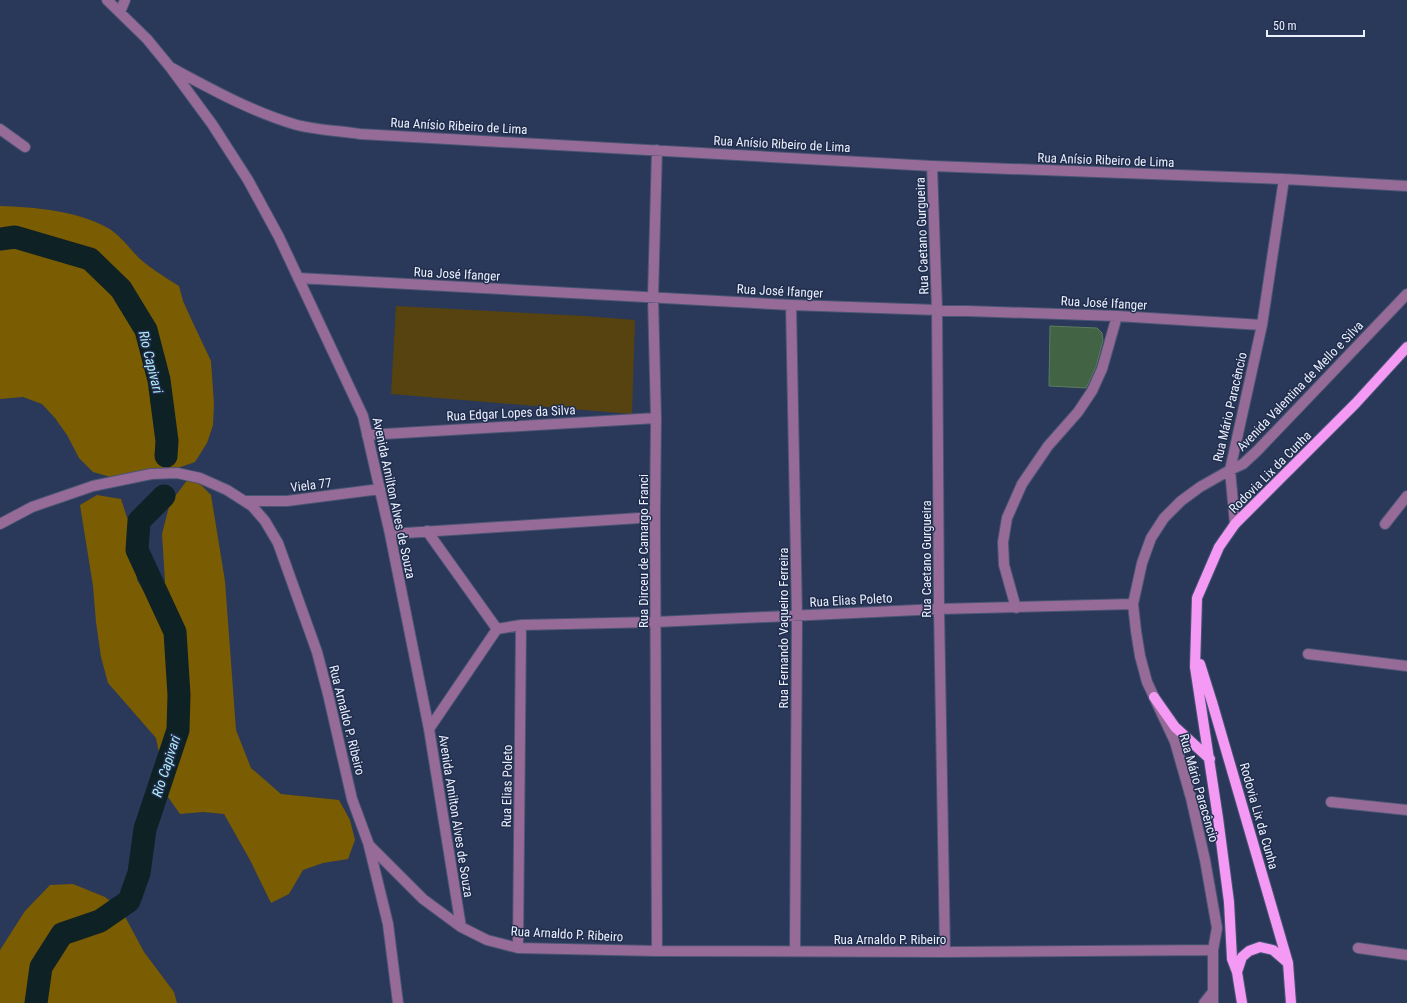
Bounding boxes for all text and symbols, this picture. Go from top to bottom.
scale bar [1267,12,1364,38]
text: 50 m [1273,19,1297,33]
street label: Rua Anísio Ribeiro de Lima [390,115,528,137]
street label: Rua Anísio Ribeiro de Lima [713,133,851,155]
street label: Rua Anísio Ribeiro de Lima [1037,150,1175,170]
street label: Rua Caetano Gurgueira [912,177,932,295]
street label: Rua José Ifanger [413,264,501,284]
street label: Rua José Ifanger [736,281,824,301]
street label: Rua José Ifanger [1060,293,1148,313]
street label: Avenida Valentina de Mello e Silva [1234,318,1366,454]
water label: Rio Capivari [136,329,167,396]
street label: Rua Mário Paracêncio [1210,351,1250,463]
street label: Rua Edgar Lopes da Silva [446,402,576,424]
street label: Avenida Amilton Alves de Souza [370,416,418,580]
street label: Rodovia Lix da Cunha [1226,428,1314,516]
street label: Rua Dirceu de Camargo Franci [636,474,651,628]
street label: Viela 77 [290,475,332,495]
street label: Rua Caetano Gurgueira [919,500,934,618]
street label: Rua Fernando Vaqueiro Ferreira [776,548,791,708]
street label: Rua Elias Poleto [809,590,893,610]
street label: Rua Arnaldo P. Ribeiro [326,664,368,776]
water label: Rio Capivari [149,732,184,799]
street label: Rua Mário Paracêncio [1176,732,1222,844]
street label: Avenida Amilton Alves de Souza [436,734,476,898]
street label: Rua Elias Poleto [499,744,515,828]
street label: Rodovia Lix da Cunha [1237,761,1281,871]
street label: Rua Arnaldo P. Ribeiro [510,924,624,944]
street label: Rua Arnaldo P. Ribeiro [834,932,946,947]

